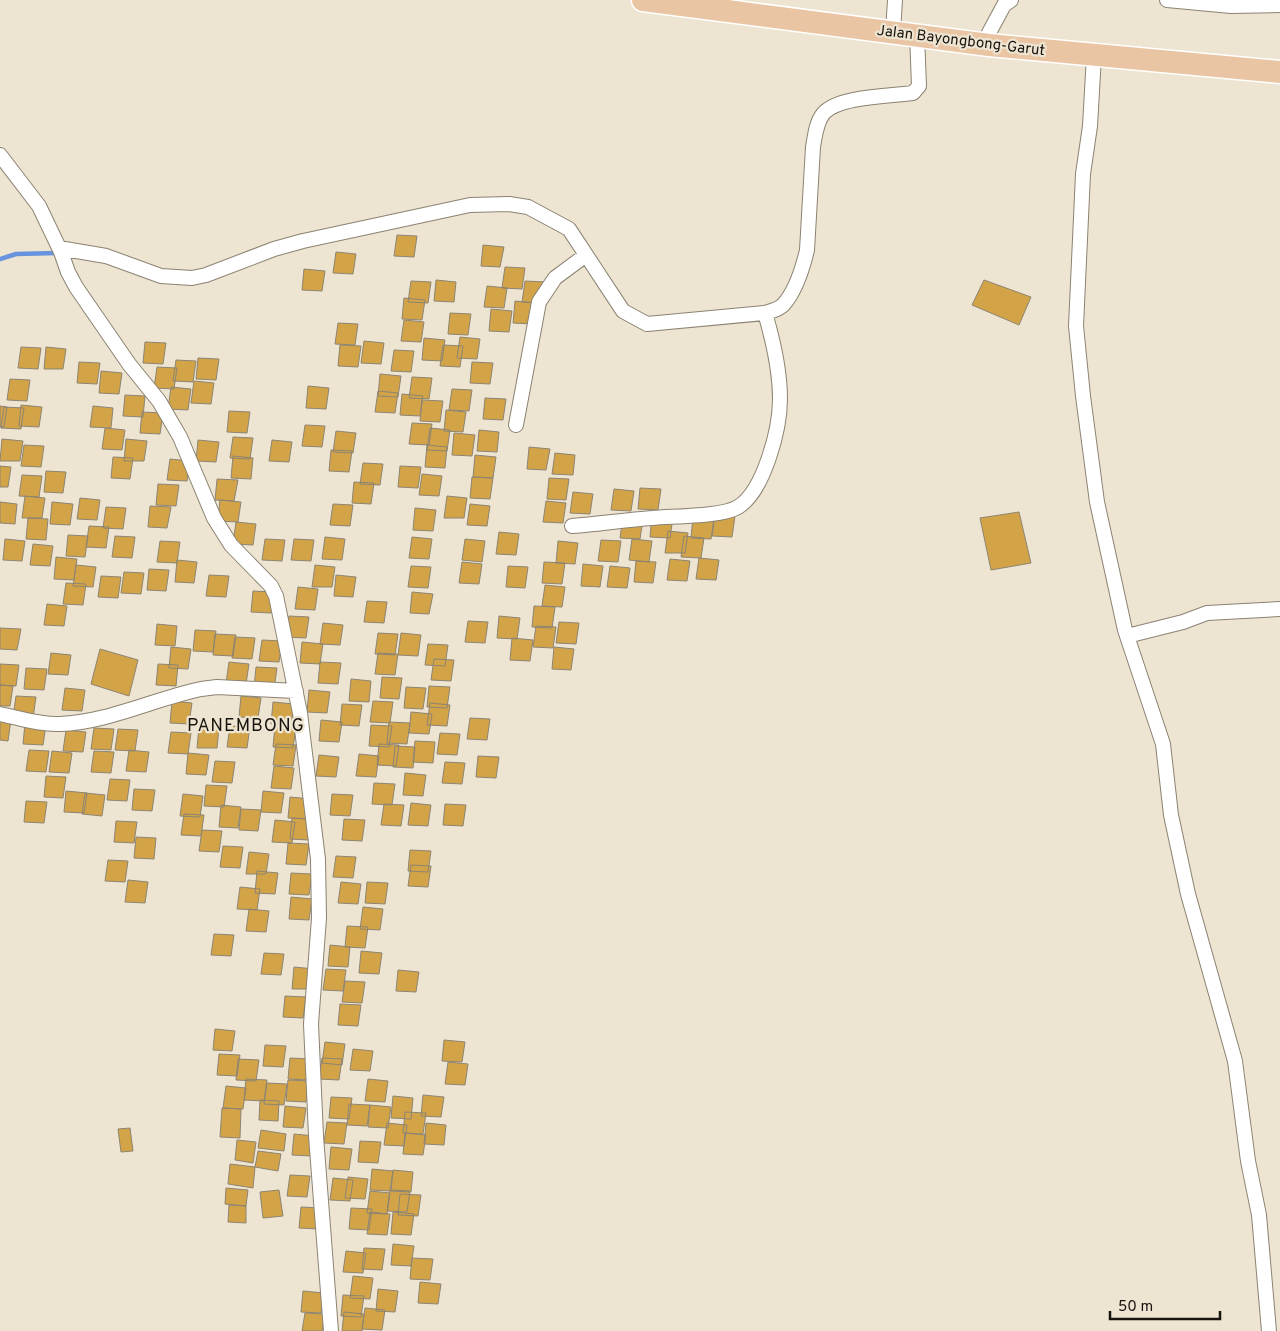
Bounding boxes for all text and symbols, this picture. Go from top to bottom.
street label: Jalan Bayongbong-Garut [876,22,1046,61]
district label: PANEMBONG [187,715,305,738]
scale bar [1110,1288,1220,1320]
text: 50 m [1118,1298,1153,1317]

